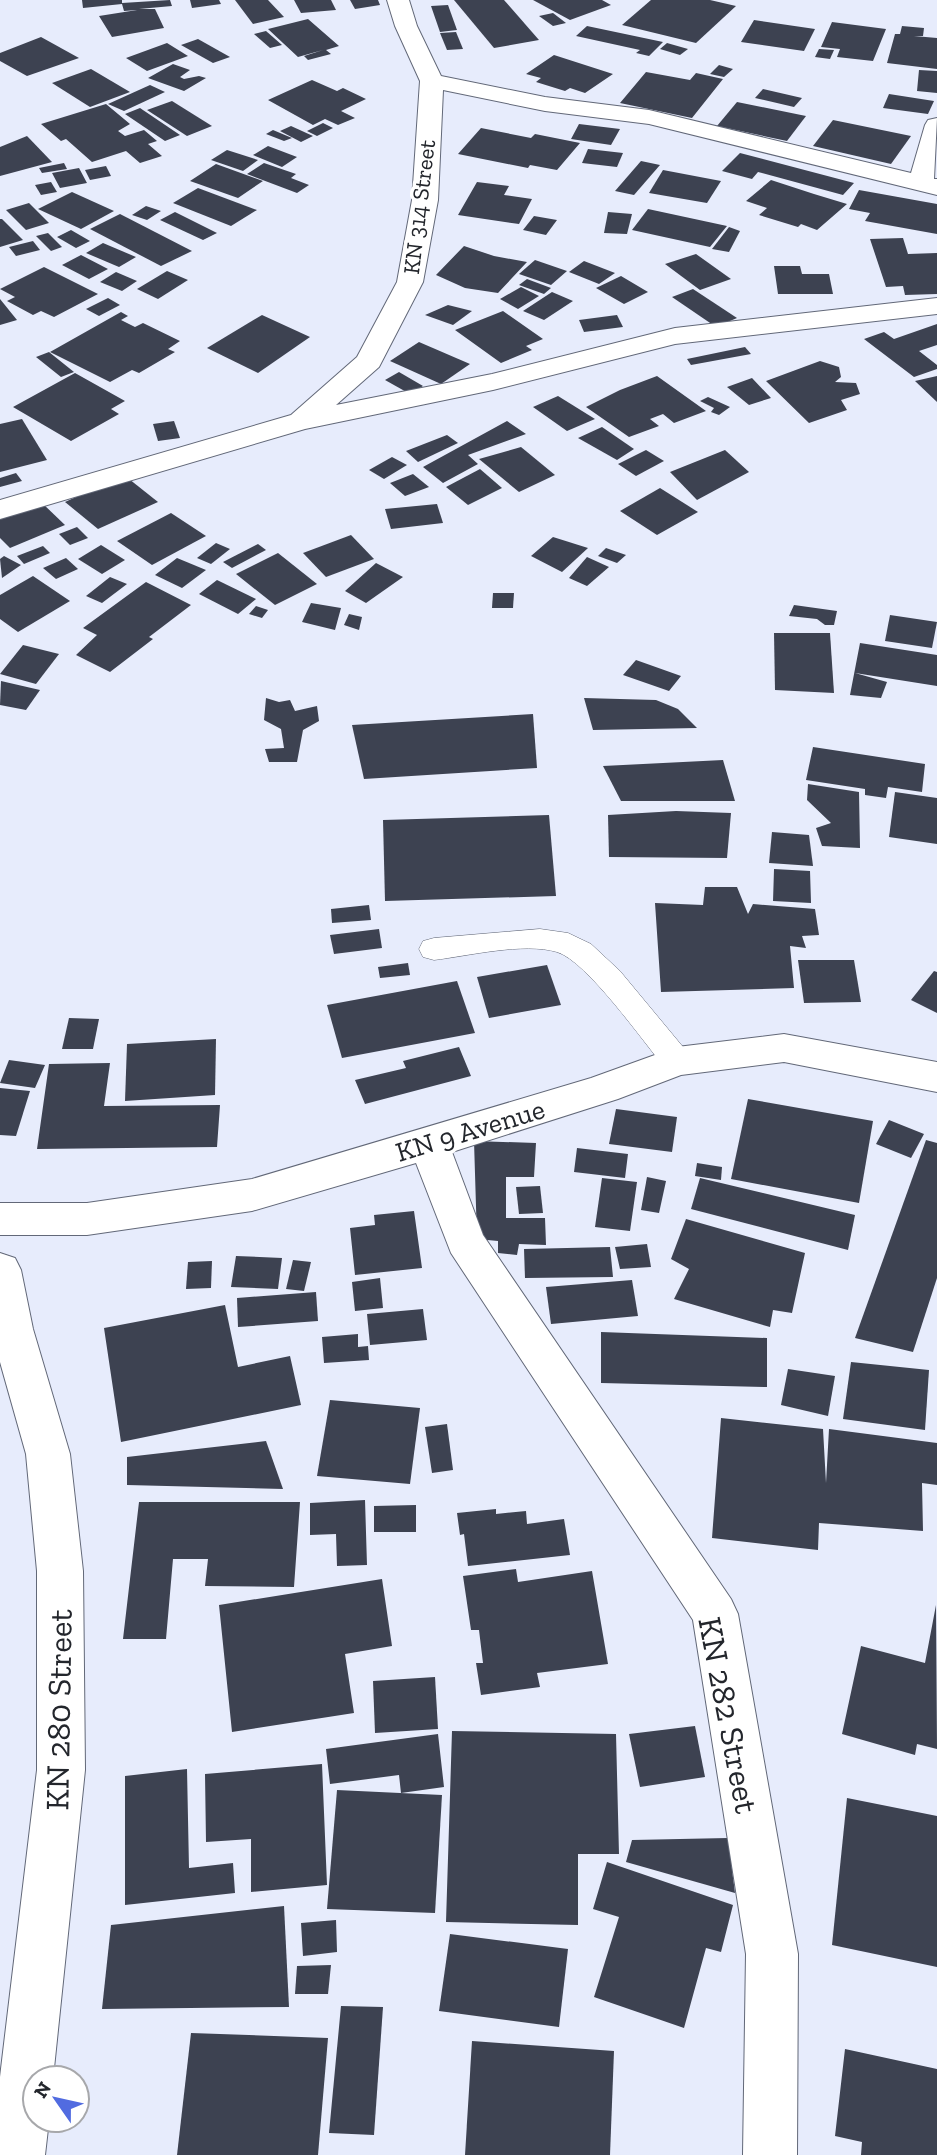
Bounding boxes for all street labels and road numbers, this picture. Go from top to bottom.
street label: KN 314 Street [397,138,441,276]
street label: KN 9 Avenue [392,1092,549,1169]
street label: KN 280 Street [37,1608,80,1811]
street label: KN 282 Street [690,1614,767,1817]

